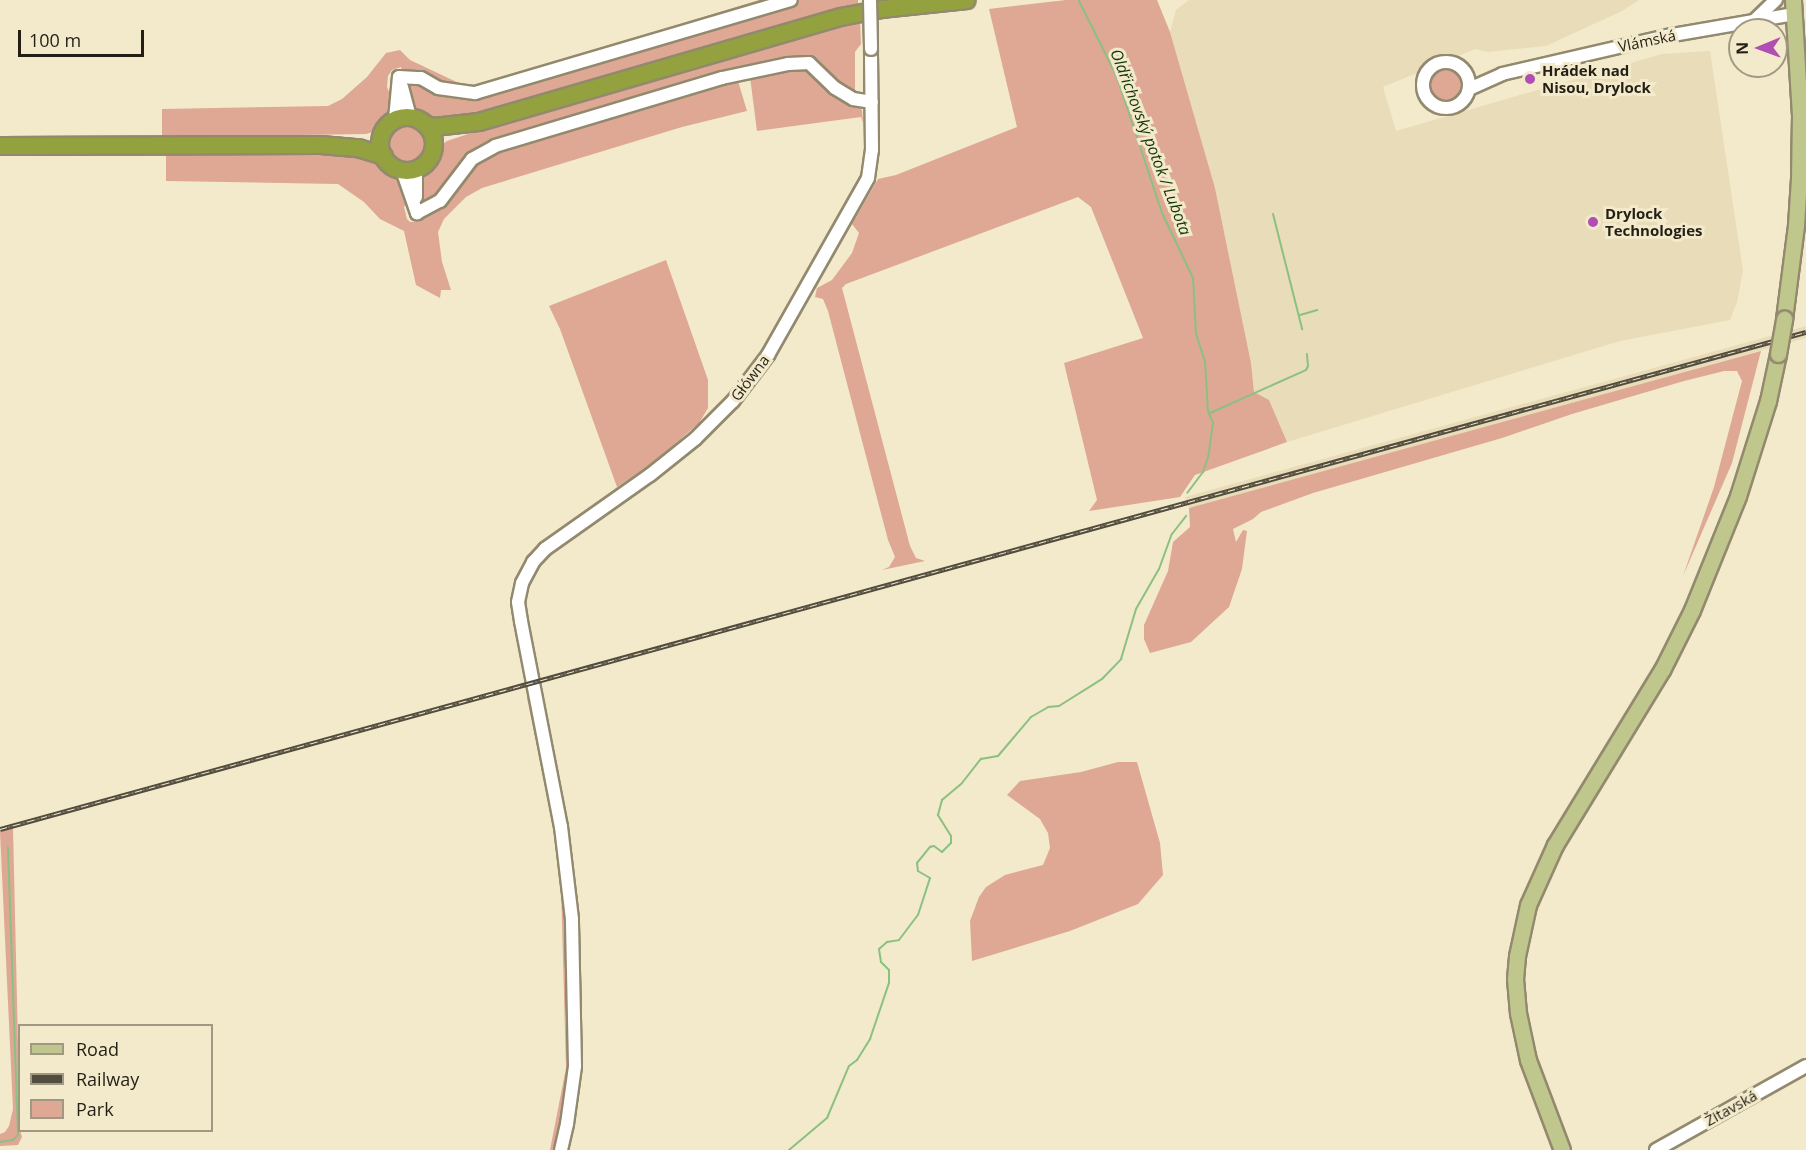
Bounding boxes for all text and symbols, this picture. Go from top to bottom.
scale bar [21,18,147,56]
north arrow [1728,18,1788,78]
street label: Vlámská [1617,26,1677,56]
text: 100 m [29,28,81,52]
text: N [1731,42,1753,55]
water label: Oldřichovský potok / Lubota [1107,46,1195,238]
place label: Hrádek nad Nisou, Drylock [1542,61,1651,96]
marker: Hrádek nad Nisou, Drylock [1523,72,1537,86]
place label: Drylock Technologies [1605,204,1702,239]
marker: Drylock Technologies [1586,215,1600,229]
street label: Główna [727,351,773,405]
legend [18,1024,213,1132]
text: Road [76,1037,119,1061]
text: Railway [76,1067,139,1091]
street label: Žitavská [1702,1086,1760,1130]
text: Park [76,1097,114,1121]

